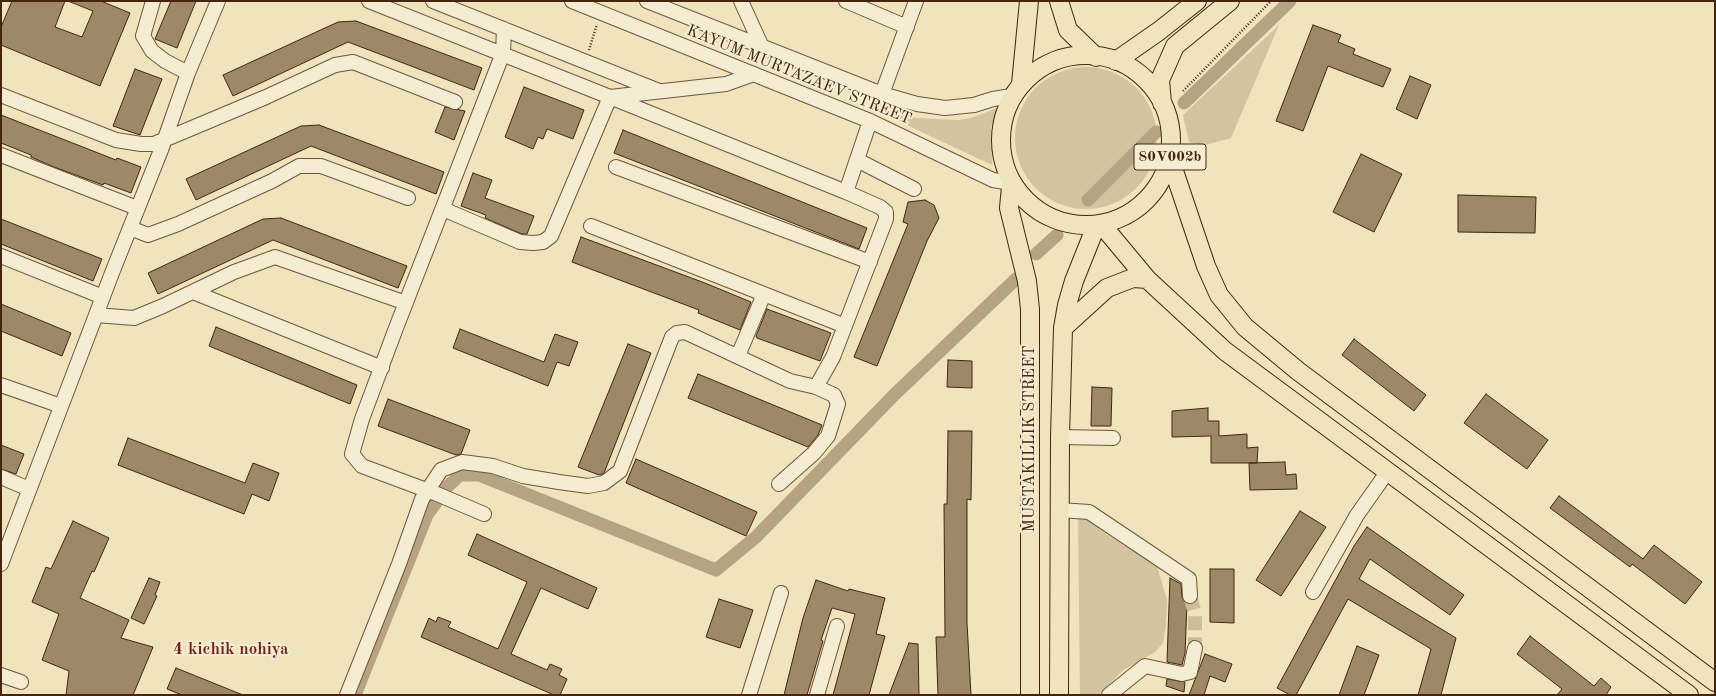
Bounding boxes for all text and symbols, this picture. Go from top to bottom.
street label: KAYUM MURTAZAEV STREET [684,21,914,129]
road number: 80V002b [1134,144,1206,170]
street label: MUSTAKILLIK STREET [1020,345,1040,533]
district label: 4 kichik nohiya [173,640,289,660]

